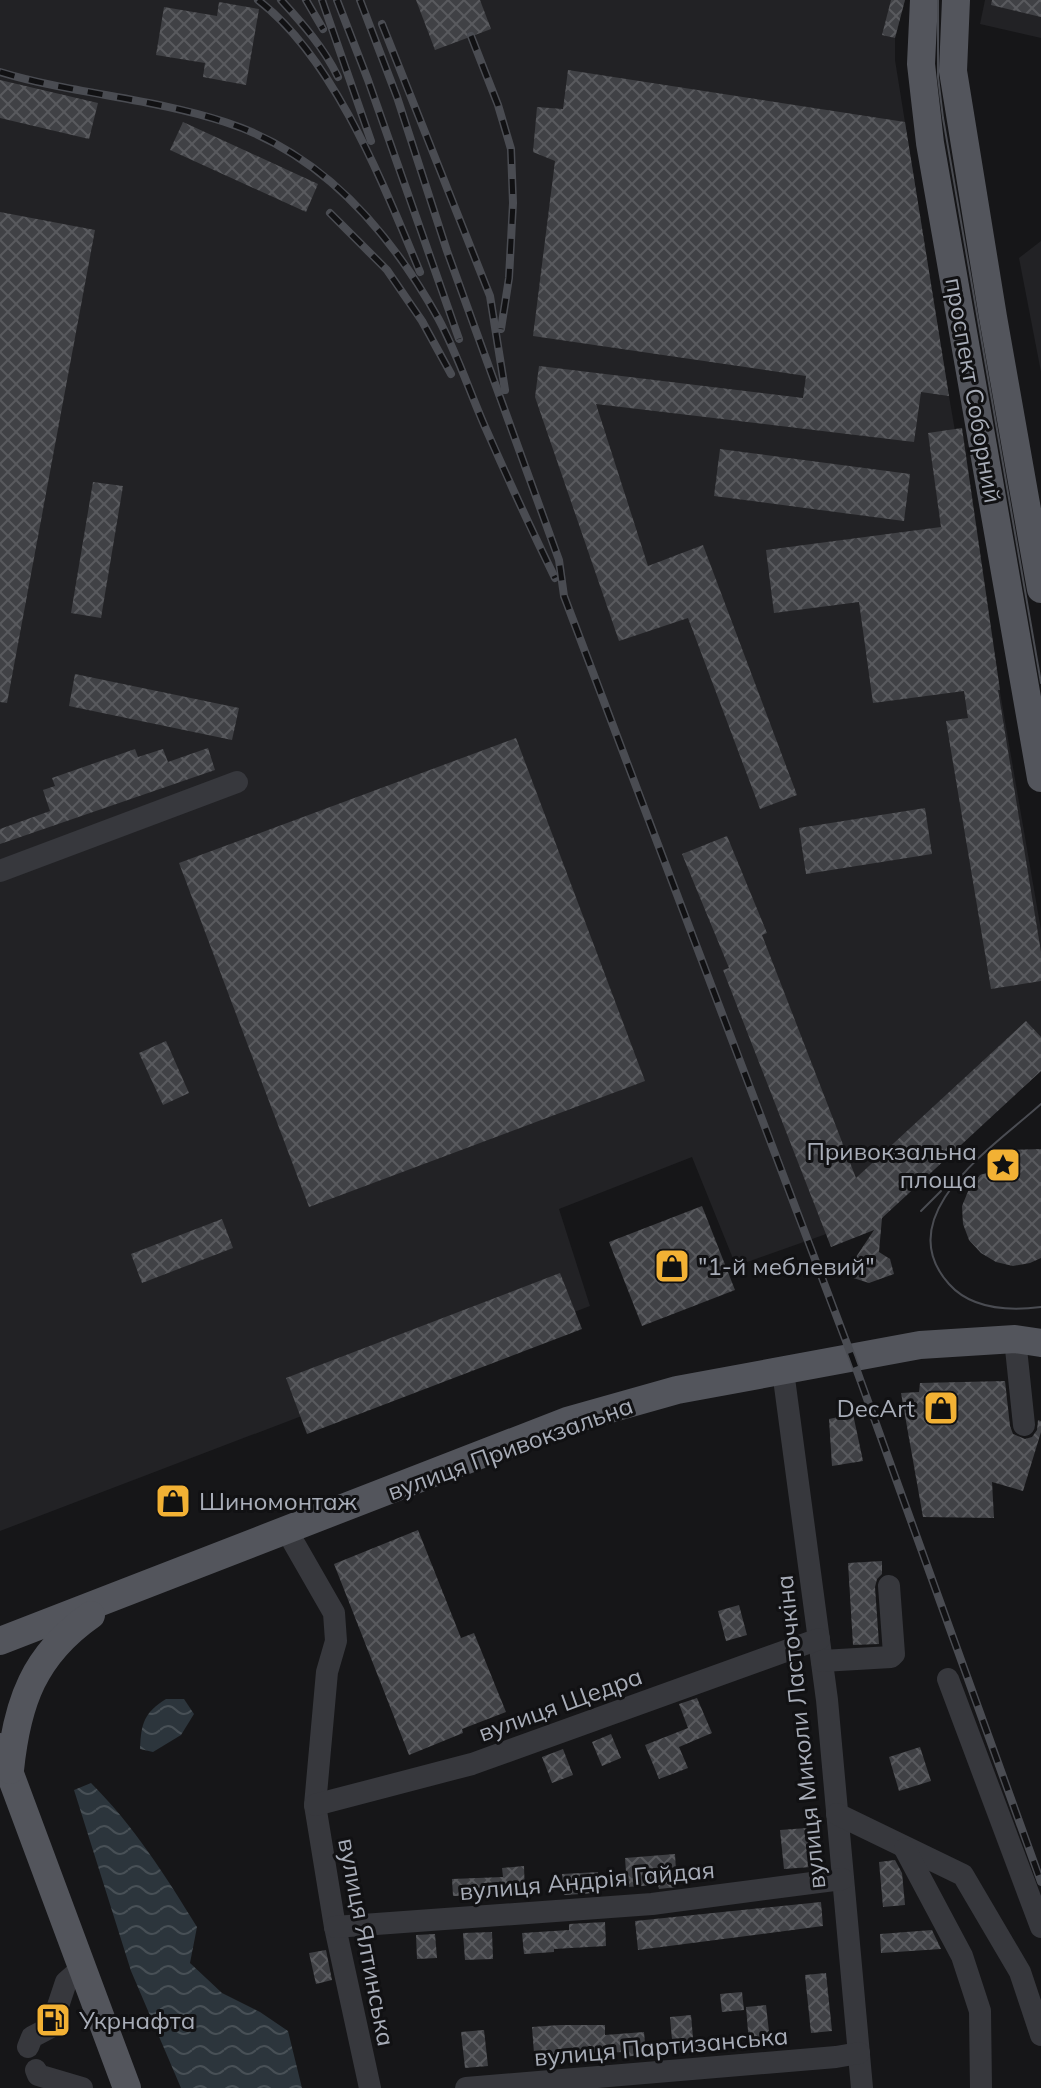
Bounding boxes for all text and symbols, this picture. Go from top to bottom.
street label: проспект Соборний [939,275,1009,505]
place label: Привокзальна площа [806,1136,977,1194]
place icon: Привокзальна площа [984,1146,1022,1184]
shop icon: "1-й меблевий" [653,1247,691,1285]
place label: "1-й меблевий" [698,1251,875,1281]
shop icon: DecArt [922,1389,960,1427]
street label: вулиця Привокзальна [383,1390,637,1506]
place label: DecArt [837,1393,915,1423]
shop icon: Шиномонтаж [154,1482,192,1520]
place label: Шиномонтаж [199,1486,358,1516]
street label: вулиця Миколи Ласточкіна [769,1574,831,1890]
street label: вулиця Щедра [474,1660,646,1748]
street label: вулиця Ялтинська [332,1836,402,2048]
street label: вулиця Андрія Гайдая [458,1854,716,1906]
fuel station icon: Укрнафта [34,2001,72,2039]
place label: Укрнафта [78,2005,195,2035]
street label: вулиця Партизанська [533,2020,789,2072]

